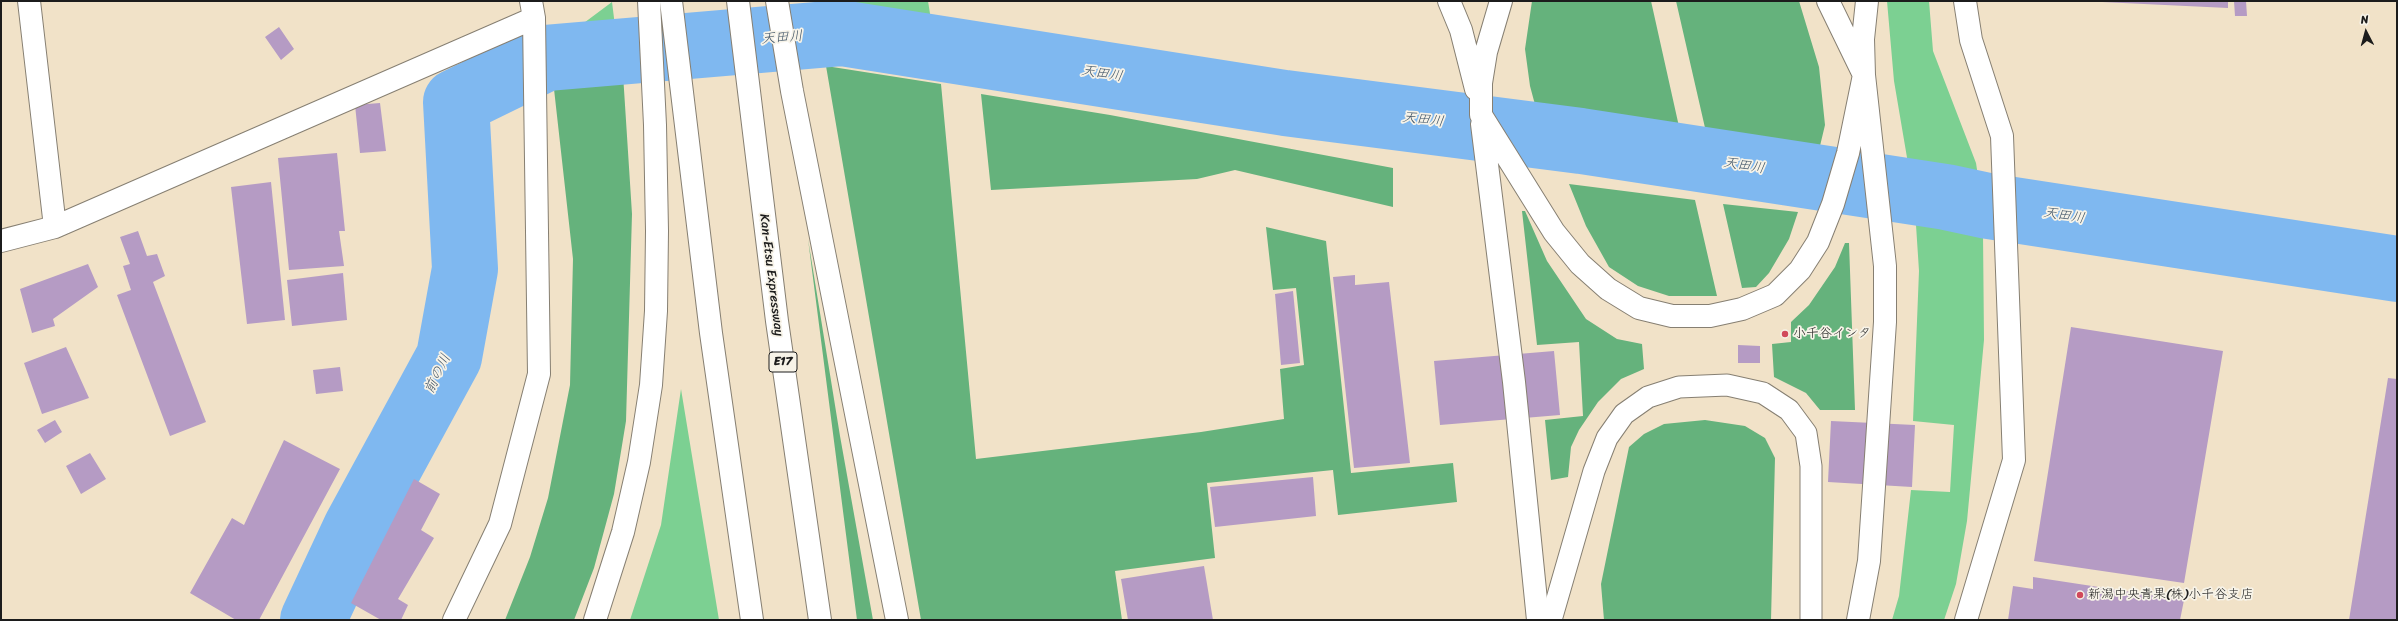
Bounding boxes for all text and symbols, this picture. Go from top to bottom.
text: N [2360,10,2369,29]
north arrow [2346,12,2386,52]
water label: 天田川 [760,28,804,48]
water label: 天田川 [1080,62,1124,86]
water label: 天田川 [1401,109,1445,131]
water label: 天田川 [1722,154,1766,178]
water label: 天田川 [2042,204,2086,228]
street label: Kan-Etsu Expressway [756,213,786,337]
place label: 小千谷インタ [1793,326,1871,342]
marker: 小千谷インタ [1780,329,1790,339]
water label: 前の川 [421,351,455,397]
road number: E17 [769,352,797,372]
place label: 新潟中央青果(株)小千谷支店 [2088,587,2253,603]
marker: 新潟中央青果(株)小千谷支店 [2075,590,2085,600]

